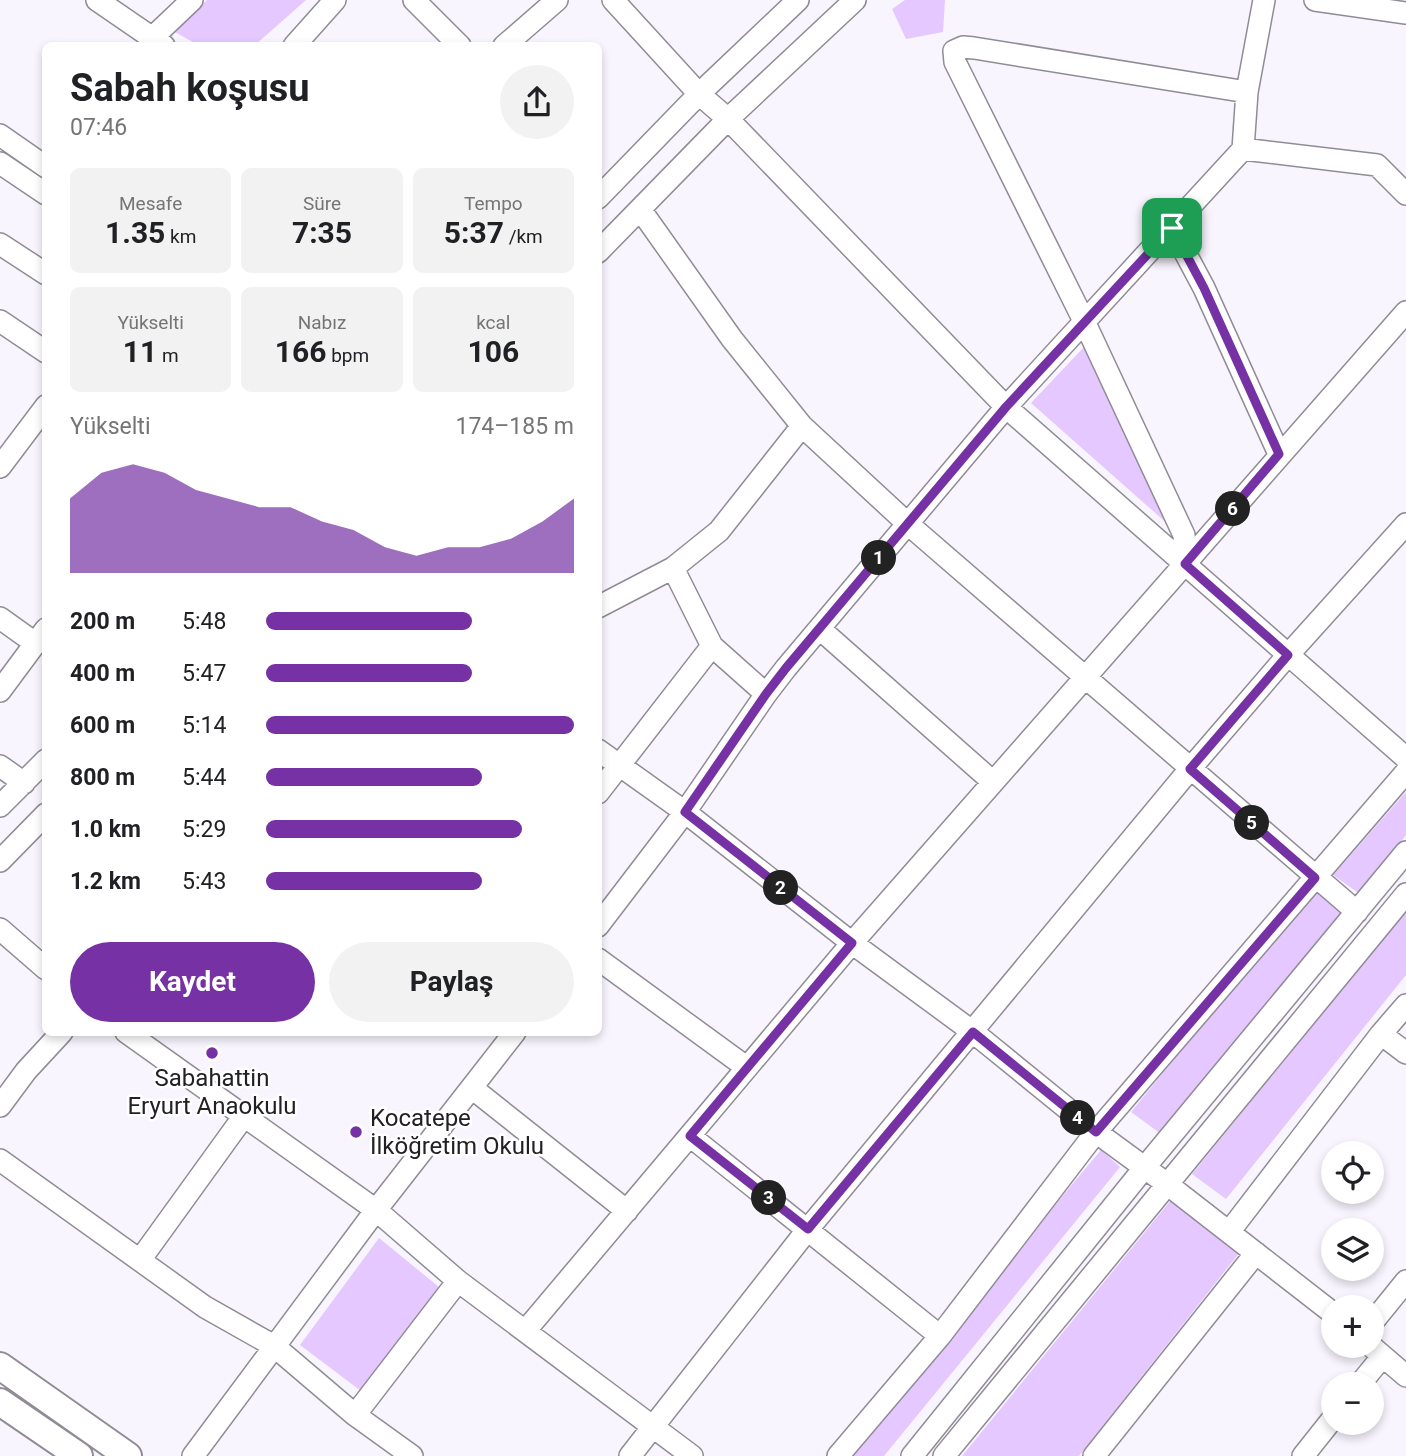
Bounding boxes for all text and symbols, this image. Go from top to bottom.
button: share [500,65,574,139]
text: Sabah koşusu [70,66,310,110]
text: 07:46 [70,114,127,141]
text: Mesafe [119,192,182,215]
text: Süre [303,192,341,215]
text: Tempo [464,192,523,215]
pin [1142,198,1202,258]
icon: arrive [1153,209,1191,247]
text: 1.35 [105,215,165,250]
text: 7:35 [292,215,352,250]
text: 5:37 [444,215,504,250]
text: km [165,225,196,248]
text: /km [504,225,543,248]
text: Yükselti [117,311,184,334]
text: Nabız [298,311,346,334]
text: kcal [476,311,511,334]
text: 11 [123,334,157,369]
text: 166 [275,334,326,369]
text: 106 [468,334,519,369]
text: m [157,344,179,367]
text: bpm [326,344,369,367]
text: Yükselti [70,413,151,440]
text: 174–185 m [455,413,574,440]
pin: 6 [1216,491,1250,526]
text: 6 [1227,497,1238,520]
pin: 1 [862,540,896,576]
text: 1 [873,546,884,569]
text: 200 m [70,608,135,635]
text: 5:48 [182,608,226,635]
text: 400 m [70,660,135,687]
text: 5:47 [182,660,226,687]
text: 600 m [70,712,135,739]
text: 5:14 [182,712,226,739]
text: 800 m [70,764,135,791]
text: 5:44 [182,764,226,791]
pin: 5 [1234,806,1270,840]
text: 5 [1246,811,1257,834]
text: 1.0 km [70,816,141,843]
text: 5:29 [182,816,226,843]
text: 1.2 km [70,868,141,895]
text: 5:43 [182,868,226,895]
pin: 2 [764,870,798,906]
text: 2 [775,876,786,899]
button: Kaydet [70,942,315,1022]
button: Paylaş [329,942,574,1022]
marker: Sabahattin Eryurt Anaokulu [204,1045,220,1061]
place label: Sabahattin Eryurt Anaokulu [127,1064,297,1120]
pin: 4 [1060,1100,1096,1136]
place label: Kocatepe İlköğretim Okulu [370,1104,544,1160]
text: 4 [1072,1106,1083,1129]
marker: Kocatepe İlköğretim Okulu [348,1124,364,1140]
map controls [1321,1141,1384,1435]
button: locate [1321,1141,1384,1204]
pin: 3 [752,1180,786,1216]
text: 3 [763,1186,774,1209]
button: layers [1321,1218,1384,1281]
button: + [1321,1295,1384,1358]
button: − [1321,1372,1384,1435]

